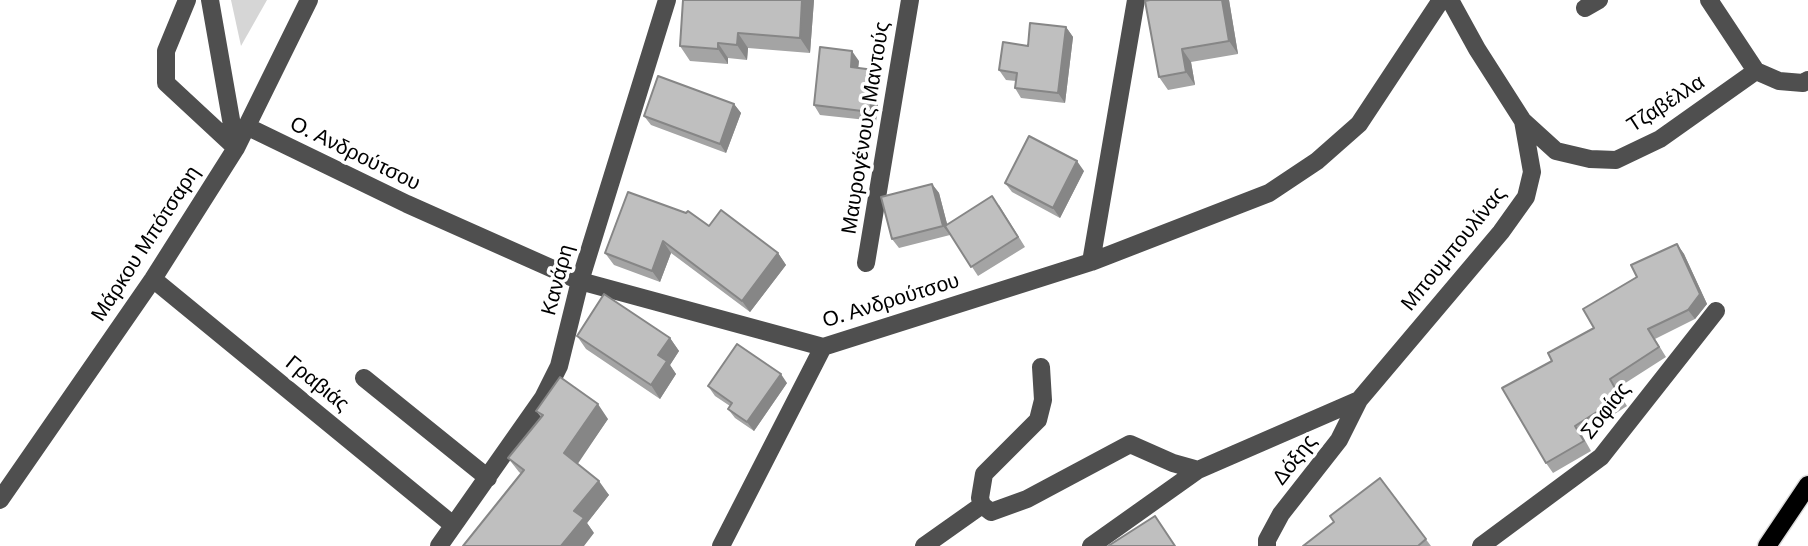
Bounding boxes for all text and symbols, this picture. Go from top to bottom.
street label: Μαυρογένους Μαντούς [837,20,895,236]
street label: Τζαβέλλα [1623,70,1709,138]
street label: Ο. Ανδρούτσου [286,112,424,196]
street label: Μάρκου Μπότσαρη [86,162,206,326]
street label: Μπουμπουλίνας [1396,182,1512,316]
street label: Κανάρη [536,242,580,318]
street label: Ο. Ανδρούτσου [820,268,962,334]
street label: Γραβιάς [280,351,354,417]
street label: Σοφίας [1576,378,1636,444]
street label: Δόξης [1268,430,1322,490]

